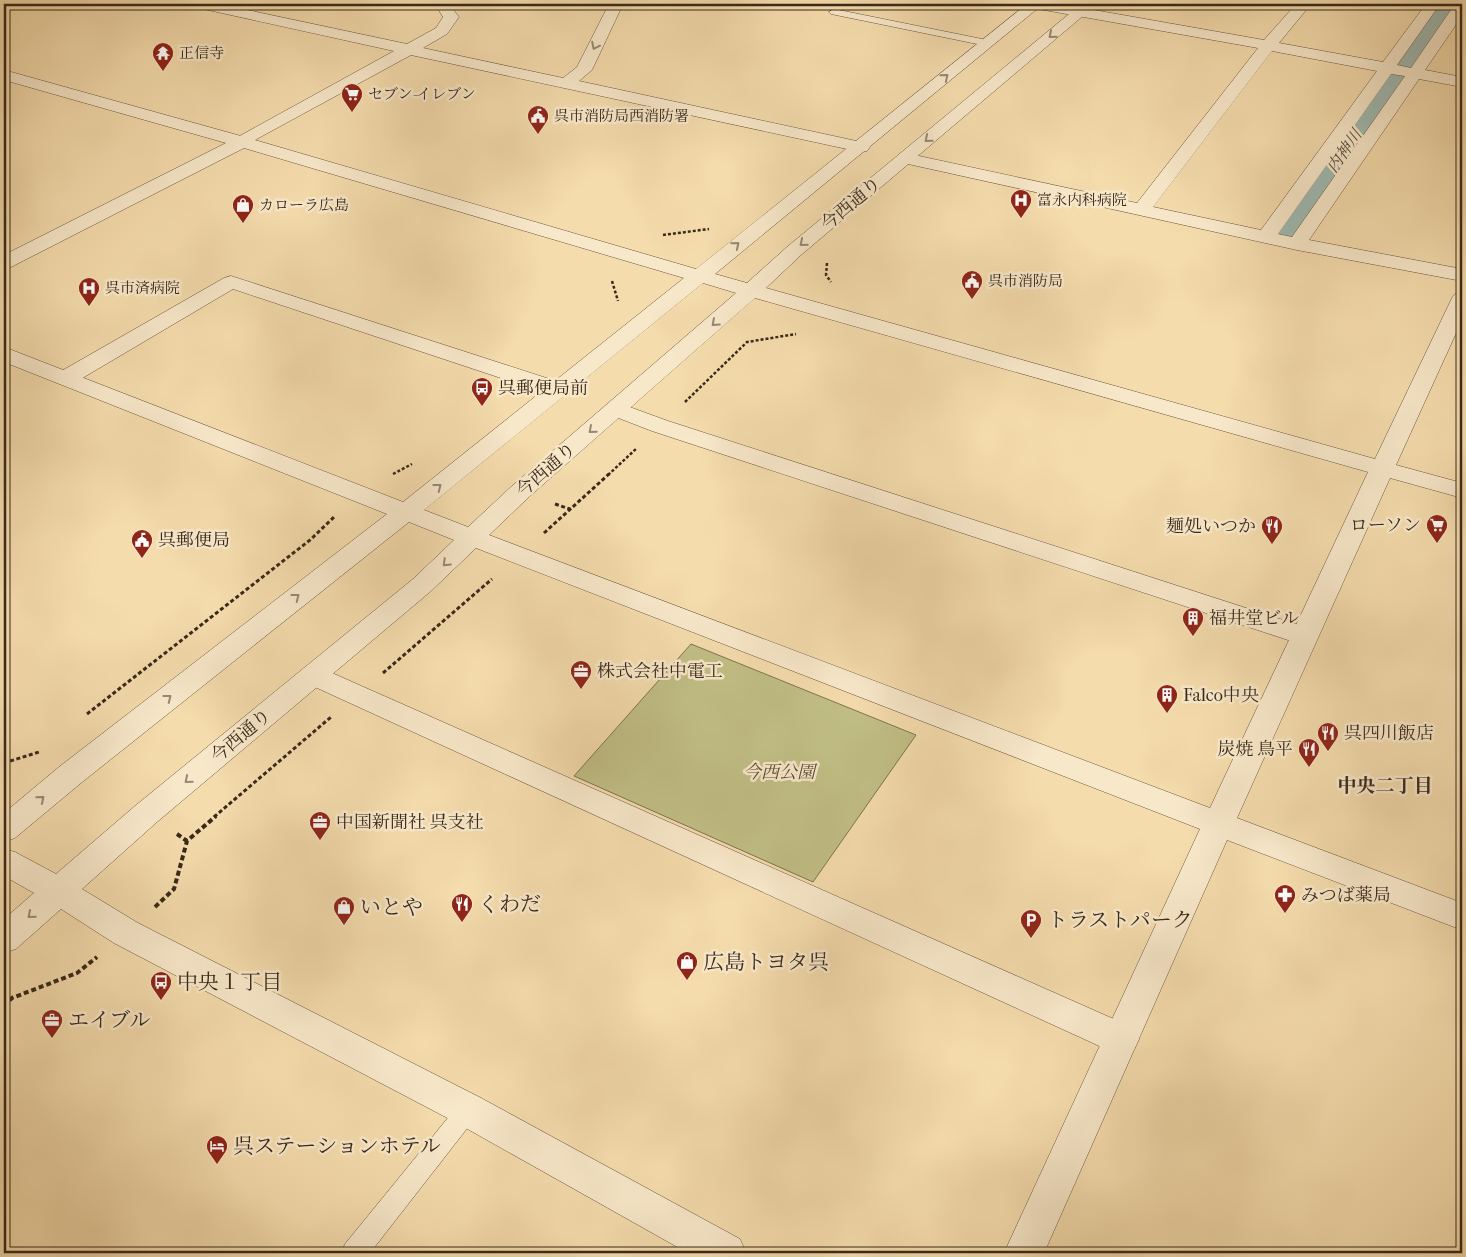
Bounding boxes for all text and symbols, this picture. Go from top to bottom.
one-way arrow [1049,29,1058,38]
temple icon: 正信寺 [151,41,175,72]
one-way arrow [591,41,601,50]
place label: 正信寺 [179,44,224,62]
one-way arrow [939,75,948,83]
supermarket icon: セブン-イレブン [340,82,364,113]
place label: セブン-イレブン [368,85,476,103]
public building icon: 呉市消防局西消防署 [526,104,550,135]
place label: 呉市消防局西消防署 [554,107,689,125]
water label: 内神川 [1322,124,1367,176]
one-way arrow [924,133,933,142]
street label: 今西通り [817,173,885,235]
hospital icon: 富永内科病院 [1009,188,1033,219]
place label: 富永内科病院 [1037,191,1127,209]
shop icon: カローラ広島 [231,193,255,224]
place label: カローラ広島 [259,196,349,214]
one-way arrow [800,238,809,246]
one-way arrow [731,241,740,250]
public building icon: 呉市消防局 [960,269,984,300]
place label: 呉市消防局 [988,272,1063,290]
hospital icon: 呉市済病院 [77,276,101,307]
place label: 呉市済病院 [105,279,180,297]
one-way arrow [711,318,720,327]
bus stop icon: 呉郵便局前 [470,376,494,407]
place label: 呉郵便局前 [498,378,588,399]
one-way arrow [589,424,598,433]
street label: 今西通り [512,438,580,502]
one-way arrow [432,484,441,492]
supermarket icon: ローソン [1425,513,1449,544]
restaurant icon: 麺処いつか [1260,514,1284,545]
place label: ローソン [1350,515,1421,536]
place label: 麺処いつか [1166,516,1256,537]
public building icon: 呉郵便局 [130,528,154,559]
place label: 呉郵便局 [158,530,230,551]
one-way arrow [443,557,452,566]
one-way arrow [290,595,299,603]
building icon: 福井堂ビル [1181,606,1205,637]
place label: 福井堂ビル [1209,608,1299,629]
office icon: 株式会社中電工 [569,659,593,690]
place label: 株式会社中電工 [597,661,723,682]
building icon: Falco中央 [1155,683,1179,714]
place label: Falco中央 [1183,685,1259,706]
one-way arrow [162,695,172,704]
street label: 今西通り [207,705,275,767]
restaurant icon: 呉四川飯店 [1316,721,1340,752]
place label: 呉四川飯店 [1344,723,1434,744]
restaurant icon: 炭焼 鳥平 [1297,737,1321,768]
place label: 炭焼 鳥平 [1217,739,1293,760]
park label: 今西公園 [743,762,818,783]
one-way arrow [184,774,193,783]
district label: 中央二丁目 [1337,775,1433,797]
one-way arrow [35,797,44,805]
office icon: 中国新聞社 呉支社 [308,810,332,841]
place label: 中国新聞社 呉支社 [336,812,484,833]
pharmacy icon: みつば薬局 [1273,883,1297,914]
place label: みつば薬局 [1301,885,1391,906]
restaurant icon: くわだ [450,892,474,923]
place label: くわだ [478,892,541,916]
shop icon: いとや [332,895,356,926]
place label: いとや [360,895,423,919]
parking icon: トラストパーク [1019,908,1043,939]
place label: トラストパーク [1047,908,1193,932]
one-way arrow [28,909,37,918]
shop icon: 広島トヨタ呉 [675,950,699,981]
place label: 広島トヨタ呉 [703,950,829,974]
bus stop icon: 中央１丁目 [149,970,173,1001]
place label: 中央１丁目 [177,970,282,994]
office icon: エイブル [40,1008,64,1039]
place label: エイブル [68,1008,151,1032]
hotel icon: 呉ステーションホテル [205,1134,229,1165]
place label: 呉ステーションホテル [233,1134,441,1158]

